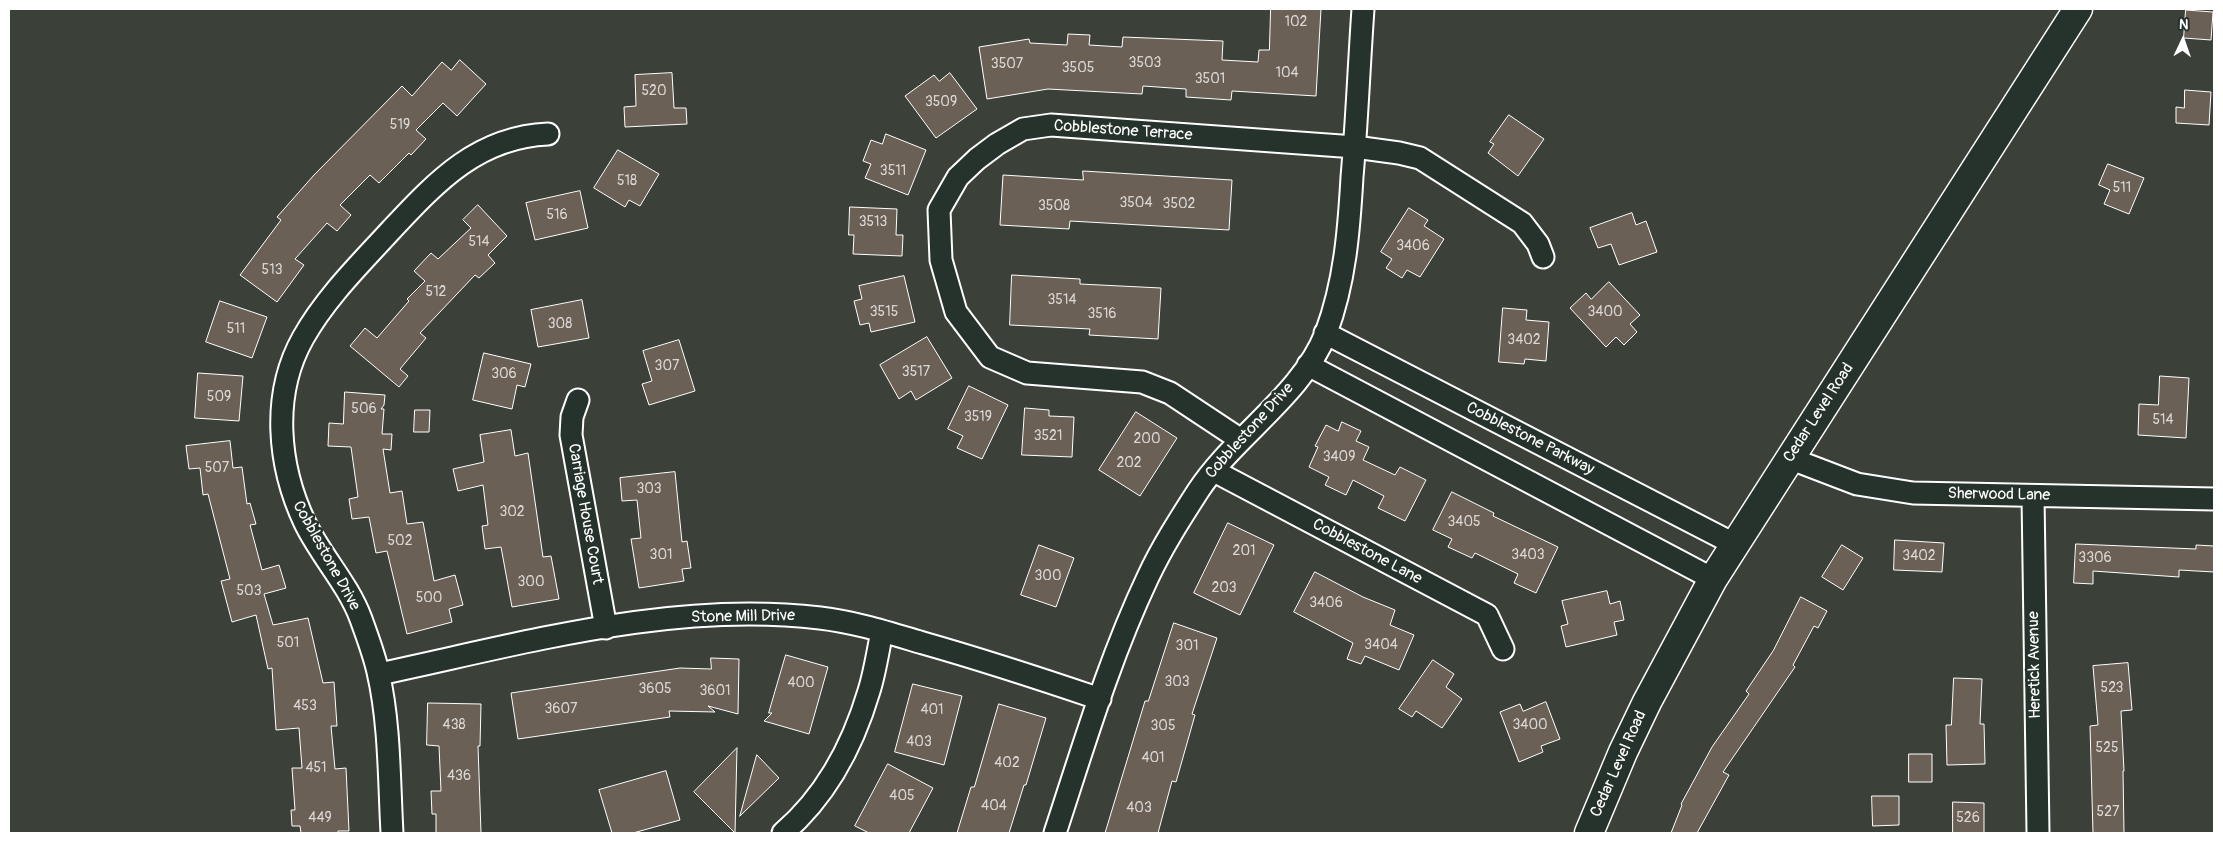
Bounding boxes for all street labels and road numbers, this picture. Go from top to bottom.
street label: Cobblestone Terrace [1053,117,1193,145]
street label: Cedar Level Road [1780,360,1858,466]
street label: Cobblestone Drive [1202,379,1298,483]
street label: Cobblestone Parkway [1463,398,1597,480]
street label: Carriage House Court [563,442,607,586]
street label: Sherwood Lane [1948,485,2050,505]
street label: Cobblestone Drive [288,498,364,614]
street label: Cobblestone Lane [1309,515,1425,589]
street label: Stone Mill Drive [691,606,795,628]
street label: Heretick Avenue [2024,611,2046,719]
street label: Cedar Level Road [1587,708,1651,820]

